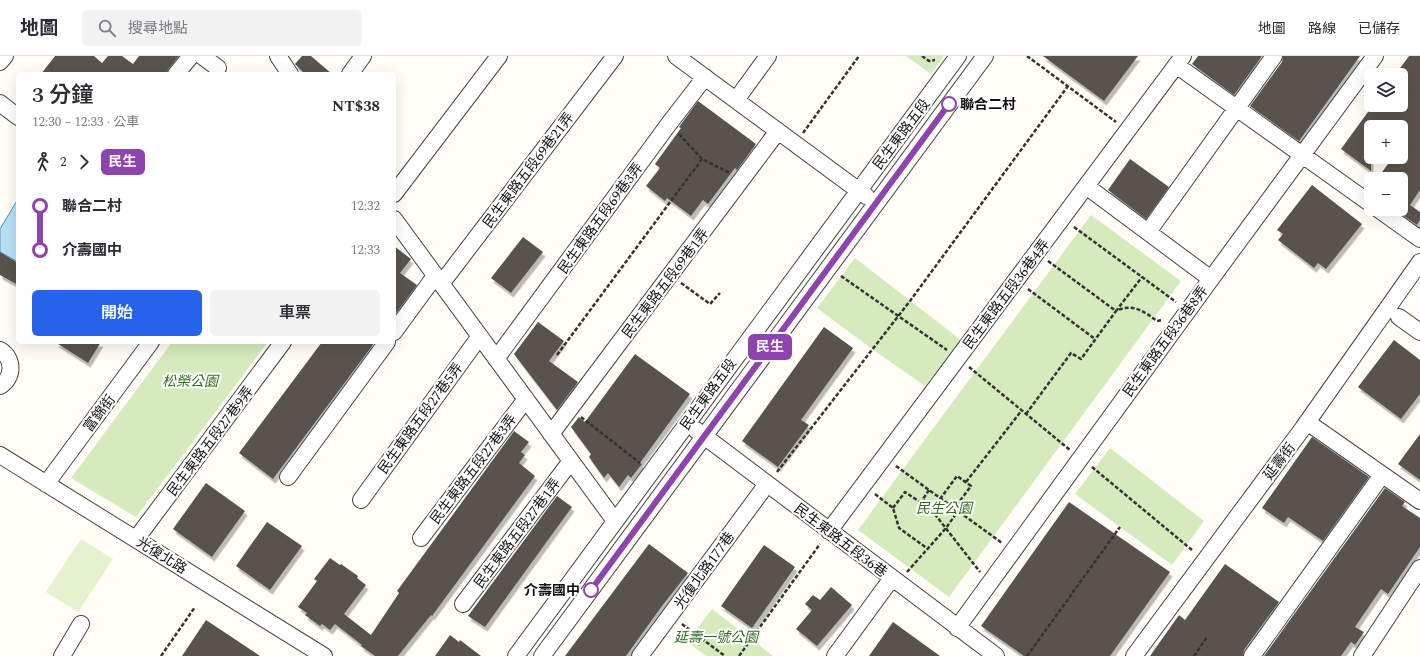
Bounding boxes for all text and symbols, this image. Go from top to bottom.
search box [82,10,362,46]
text: 地圖 [20,14,58,43]
icon: search [96,17,118,39]
text: 搜尋地點 [128,17,188,40]
text: 地圖 [1258,18,1286,39]
text: 路線 [1308,18,1336,39]
text: 已儲存 [1358,18,1400,39]
map controls [1364,68,1408,216]
button: layers [1364,68,1408,112]
text: 3 分鐘 [32,79,93,112]
street label: 民生東路五段 [868,94,935,174]
place label: 聯合二村 [960,94,1016,115]
text: NT$38 [332,95,380,118]
marker: 聯合二村 [941,96,957,112]
street label: 民生東路五段69巷21弄 [478,108,579,233]
text: 12:30 – 12:33 · 公車 [32,112,139,132]
button: + [1364,120,1408,164]
icon: walk [32,151,54,173]
icon: forward [73,151,95,173]
text: 民生 [109,151,137,172]
text: 2 [60,152,67,172]
street label: 民生東路五段69巷3弄 [553,158,648,278]
button: − [1364,172,1408,216]
text: 聯合二村 [62,195,122,218]
text: 12:32 [351,196,380,216]
street label: 民生東路五段69巷1弄 [617,224,714,343]
street label: 民生東路五段36巷4弄 [958,235,1055,354]
text: 介壽國中 [62,239,122,262]
text: 12:33 [351,240,380,260]
street label: 民生東路五段36巷8弄 [1118,281,1213,401]
button: 開始 [32,290,202,336]
button: 車票 [210,290,380,336]
line badge: 民生 [752,334,788,360]
text: 民生 [756,336,784,357]
street label: 民生東路五段 [675,354,742,434]
street label: 民生東路五段27巷5弄 [373,358,468,478]
park label: 松榮公園 [162,371,220,392]
street label: 民生東路五段27巷9弄 [162,382,259,501]
street label: 富錦街 [78,390,120,436]
street label: 民生東路五段27巷3弄 [425,410,522,529]
street label: 延壽街 [1258,438,1300,484]
street label: 民生東路五段27巷1弄 [469,474,566,593]
street label: 民生東路五段36巷 [790,498,892,582]
park label: 民生公園 [916,498,974,519]
street label: 光復北路177巷 [669,527,740,613]
street label: 光復北路 [132,532,191,579]
place label: 介壽國中 [524,580,580,601]
marker: 介壽國中 [583,582,599,598]
park label: 延壽一號公園 [674,627,760,648]

